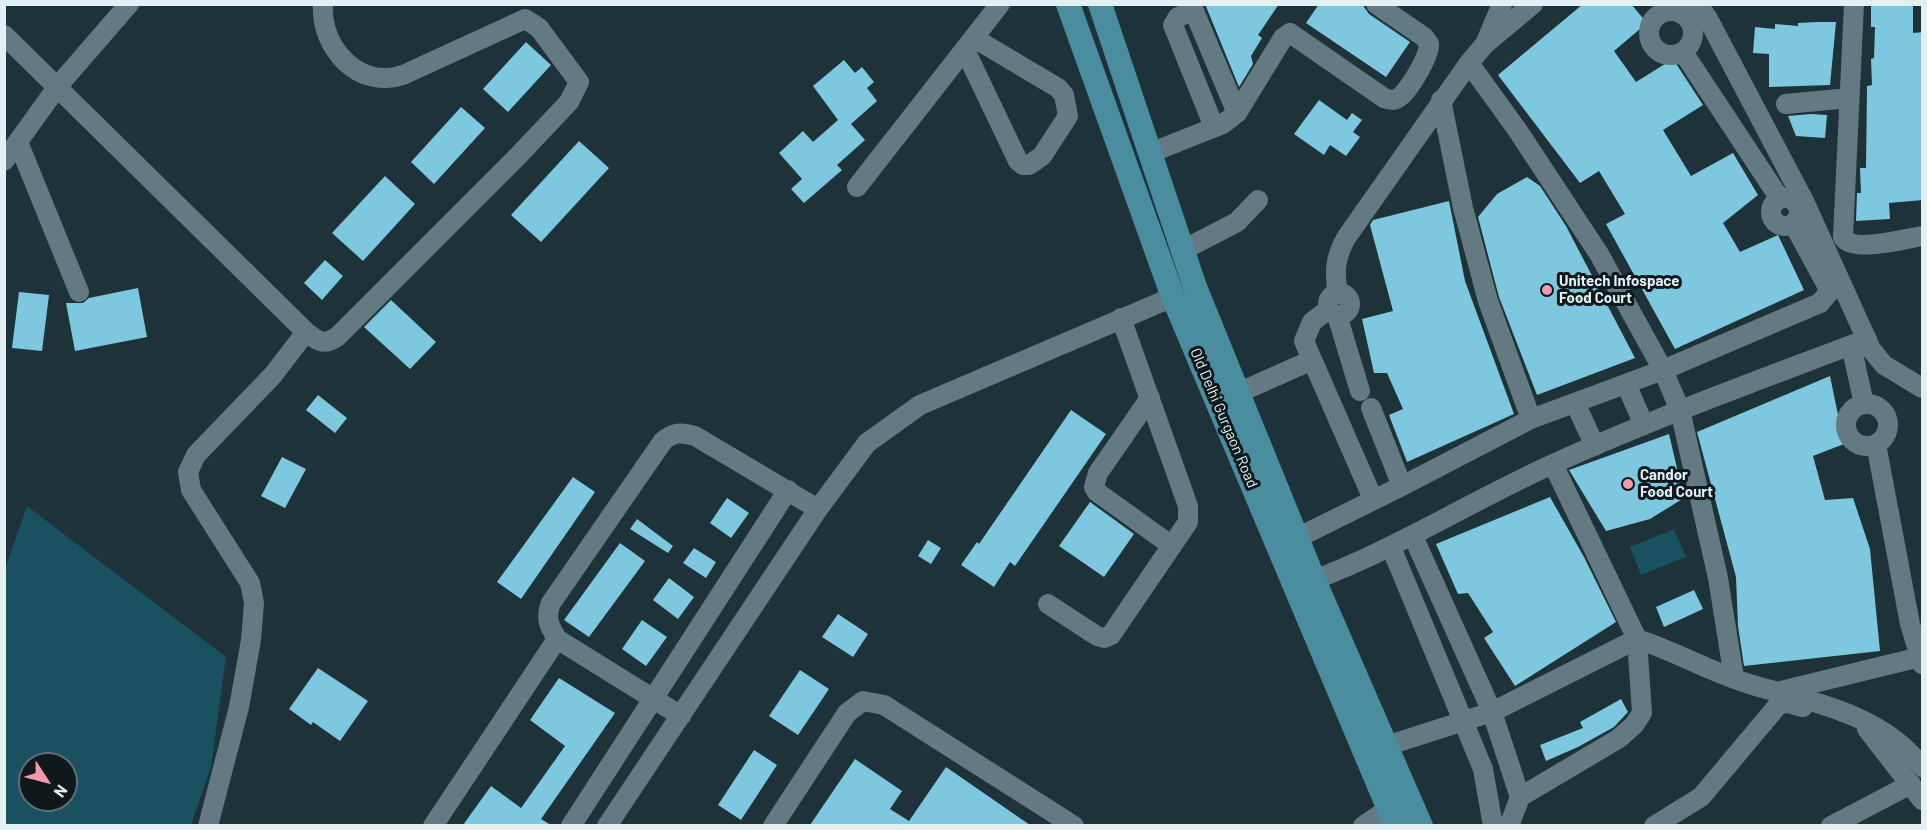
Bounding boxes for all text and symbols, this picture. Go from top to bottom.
place label: Unitech Infospace Food Court [1559,272,1679,307]
marker: Unitech Infospace Food Court [1540,283,1554,297]
street label: Old Delhi Gurgaon Road [1186,345,1262,491]
place label: Candor Food Court [1640,466,1713,501]
marker: Candor Food Court [1621,477,1635,491]
north arrow [18,752,78,812]
text: N [51,782,72,802]

